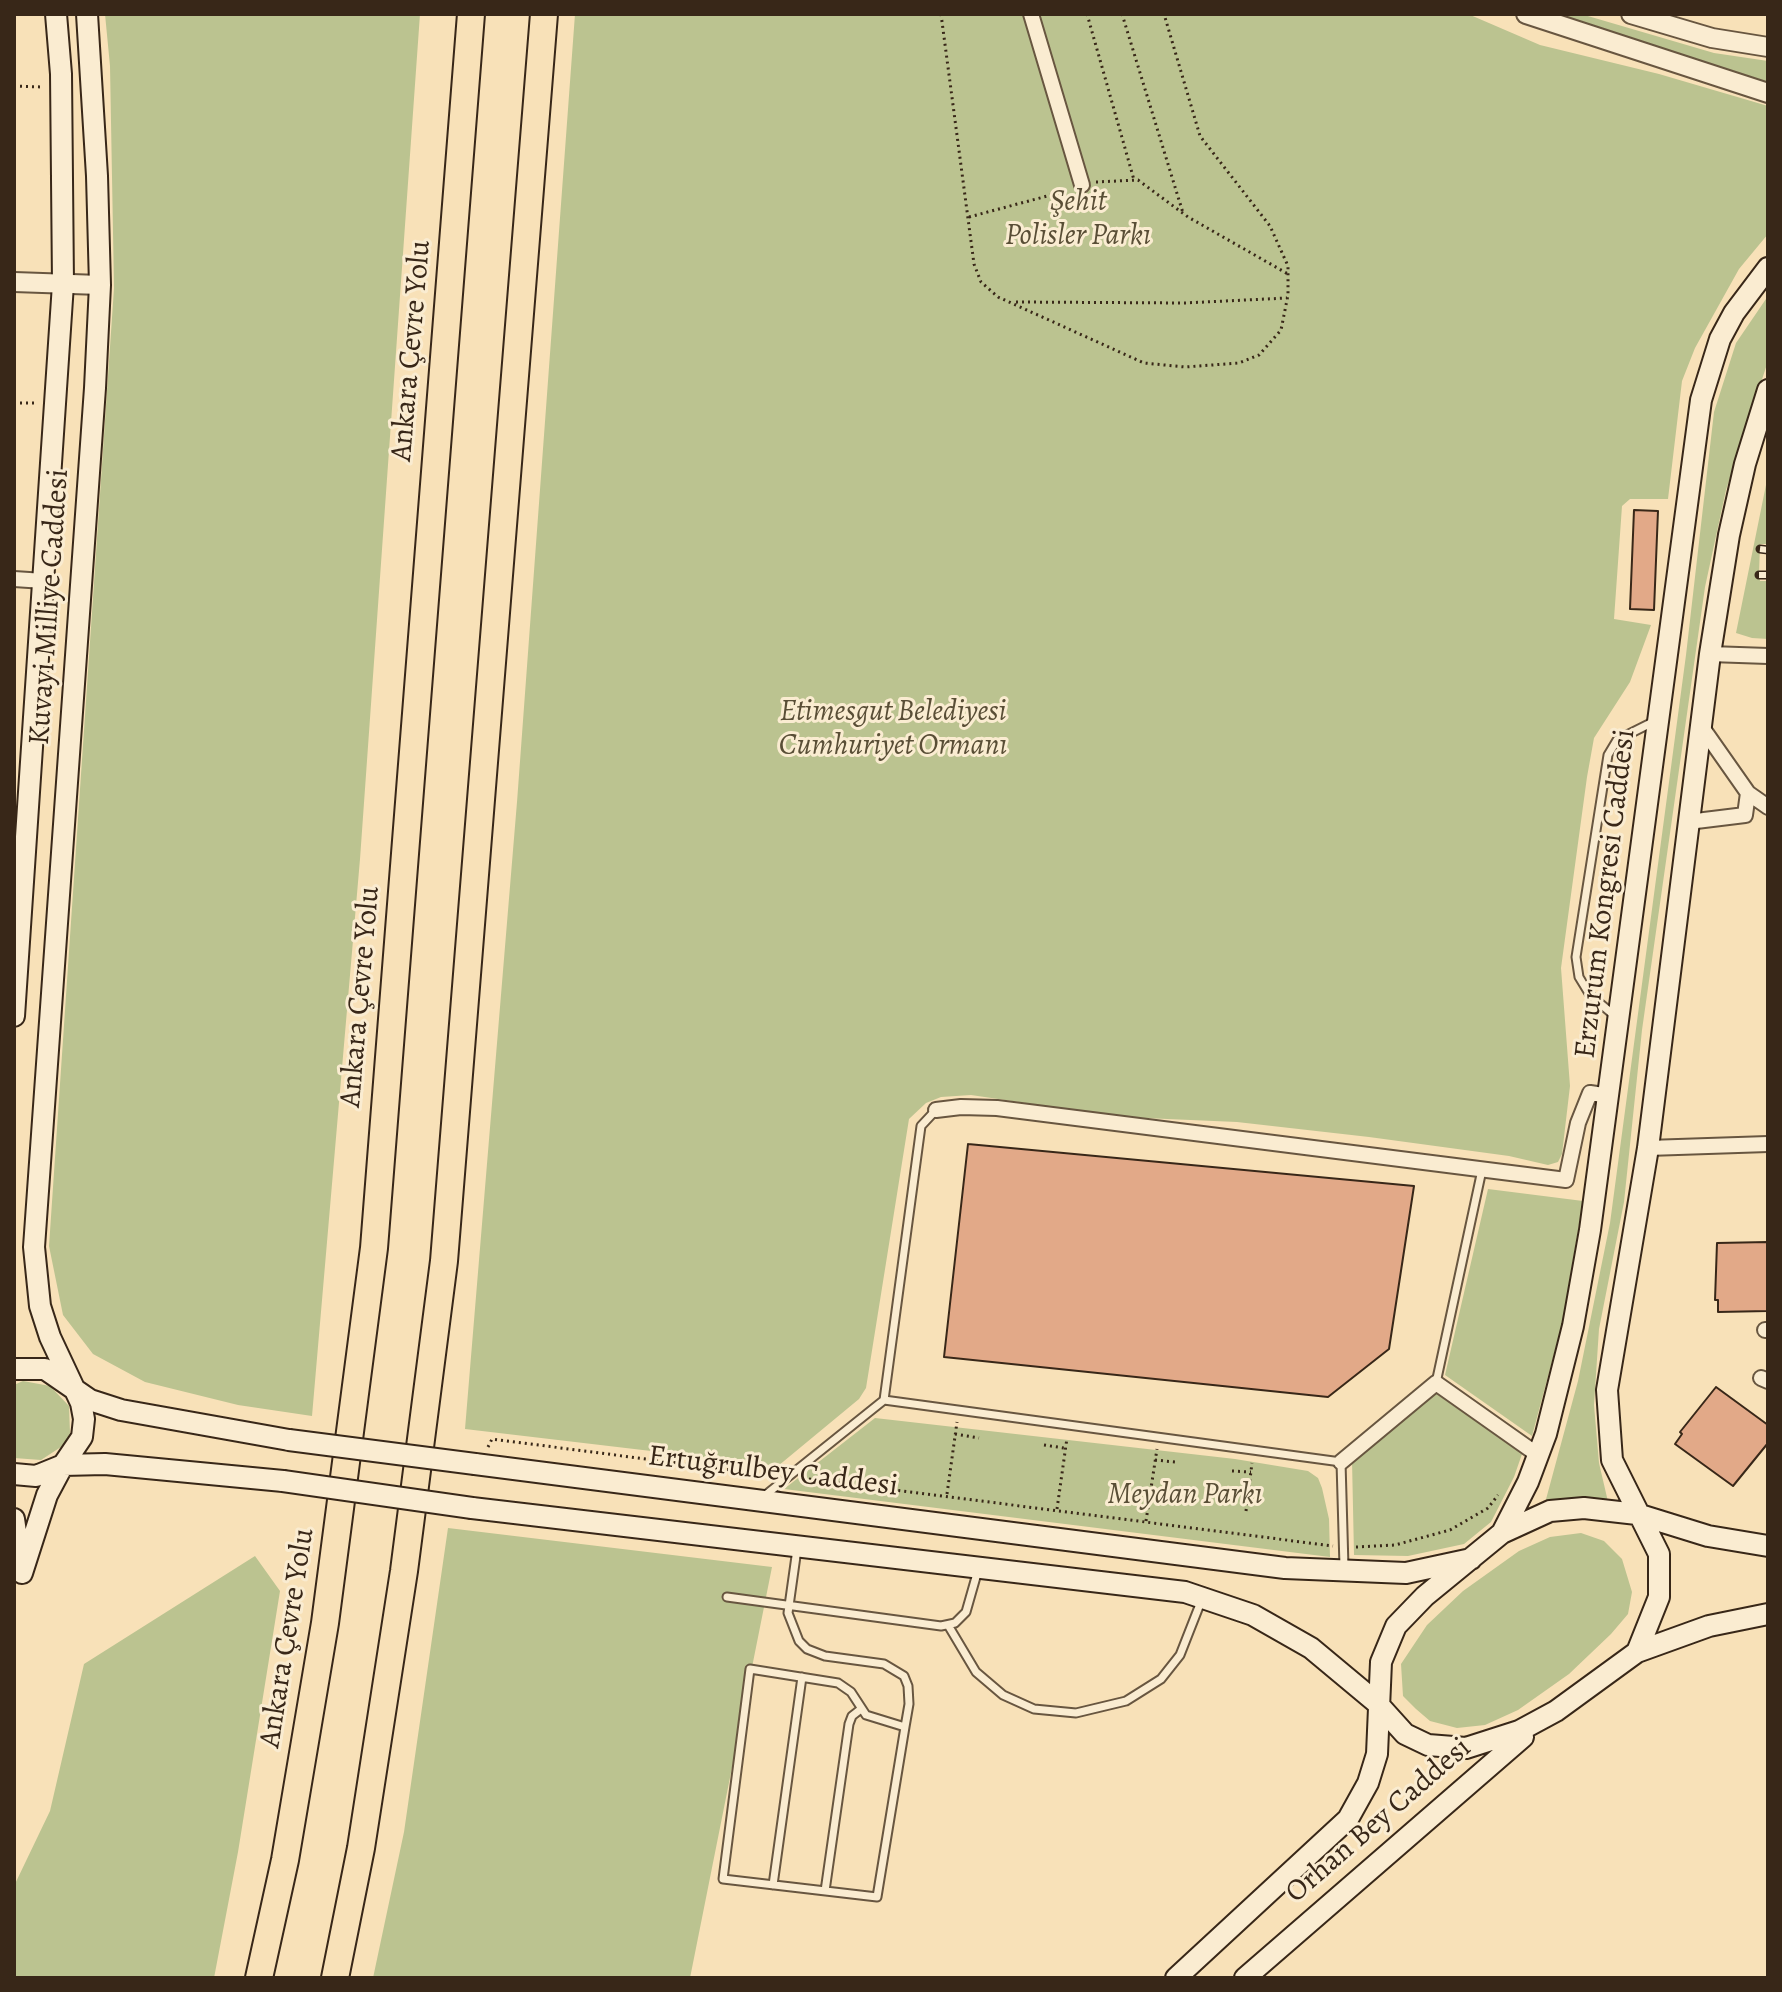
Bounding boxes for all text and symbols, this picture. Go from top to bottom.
park label: Şehit Polisler Parkı [1005,185,1151,256]
street label: Ankara Çevre Yolu [384,239,440,463]
street label: Kuvayi Milliye Caddesi [22,468,78,746]
park label: Etimesgut Belediyesi Cumhuriyet Ormanı [779,695,1007,766]
street label: Erzurum Kongresi Caddesi [1568,727,1644,1061]
street label: Ankara Çevre Yolu [333,885,389,1109]
street label: Ertuğrulbey Caddesi [646,1439,900,1505]
park label: Meydan Parkı [1108,1478,1262,1514]
street label: Ankara Çevre Yolu [253,1526,323,1750]
street label: Orhan Bey Caddesi [1279,1731,1479,1911]

